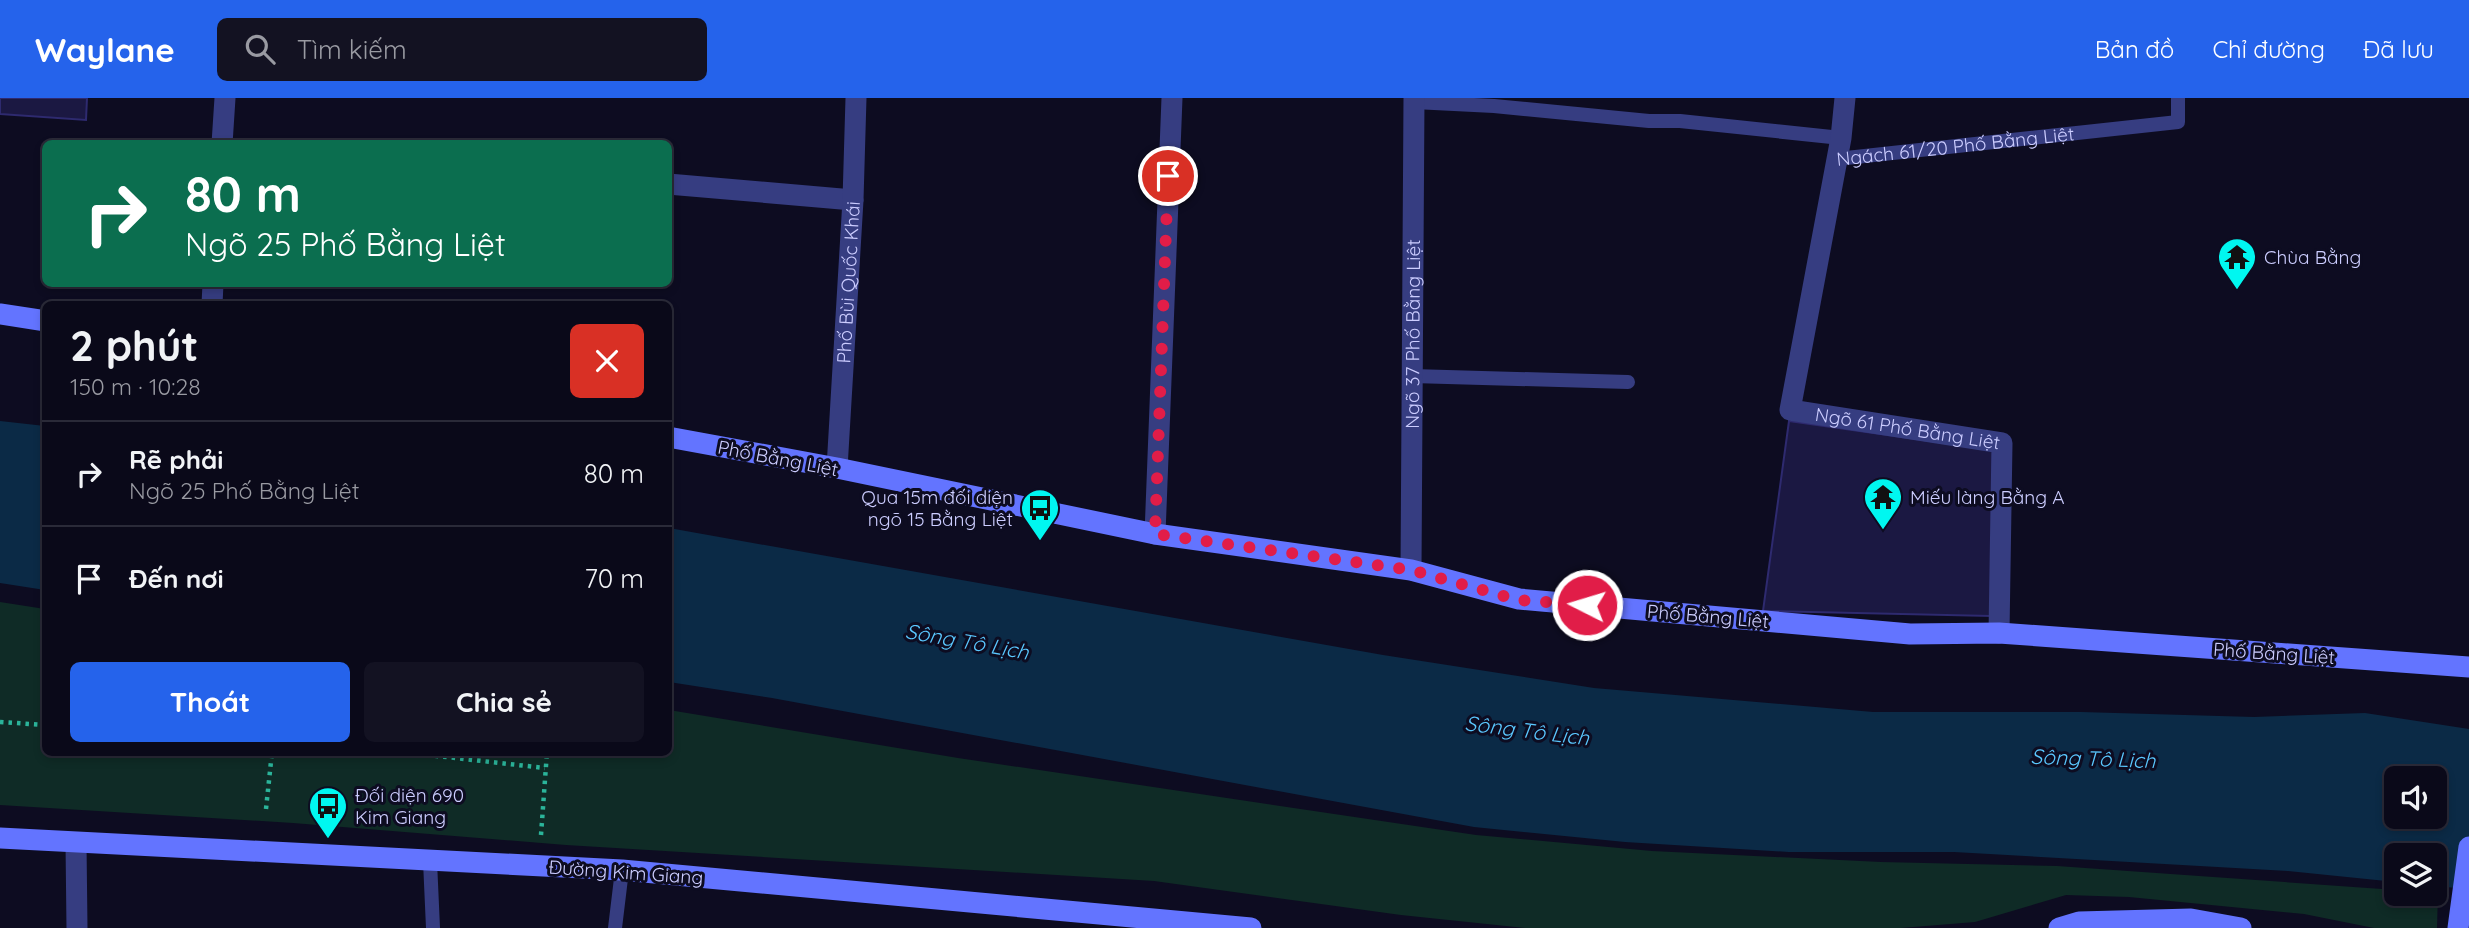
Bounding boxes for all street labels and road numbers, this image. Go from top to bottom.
street label: Ngách 61/20 Phố Bằng Liệt [1835,121,2075,171]
street label: Phố Bùi Quốc Khái [831,200,865,364]
street label: Ngõ 37 Phố Bằng Liệt [1400,239,1425,429]
street label: Ngõ 61 Phố Bằng Liệt [1813,402,2002,455]
street label: Phố Bằng Liệt [716,435,840,481]
street label: Phố Bằng Liệt [1646,599,1770,633]
street label: Phố Bằng Liệt [2212,637,2336,669]
street label: Đường Kim Giang [548,855,704,889]

